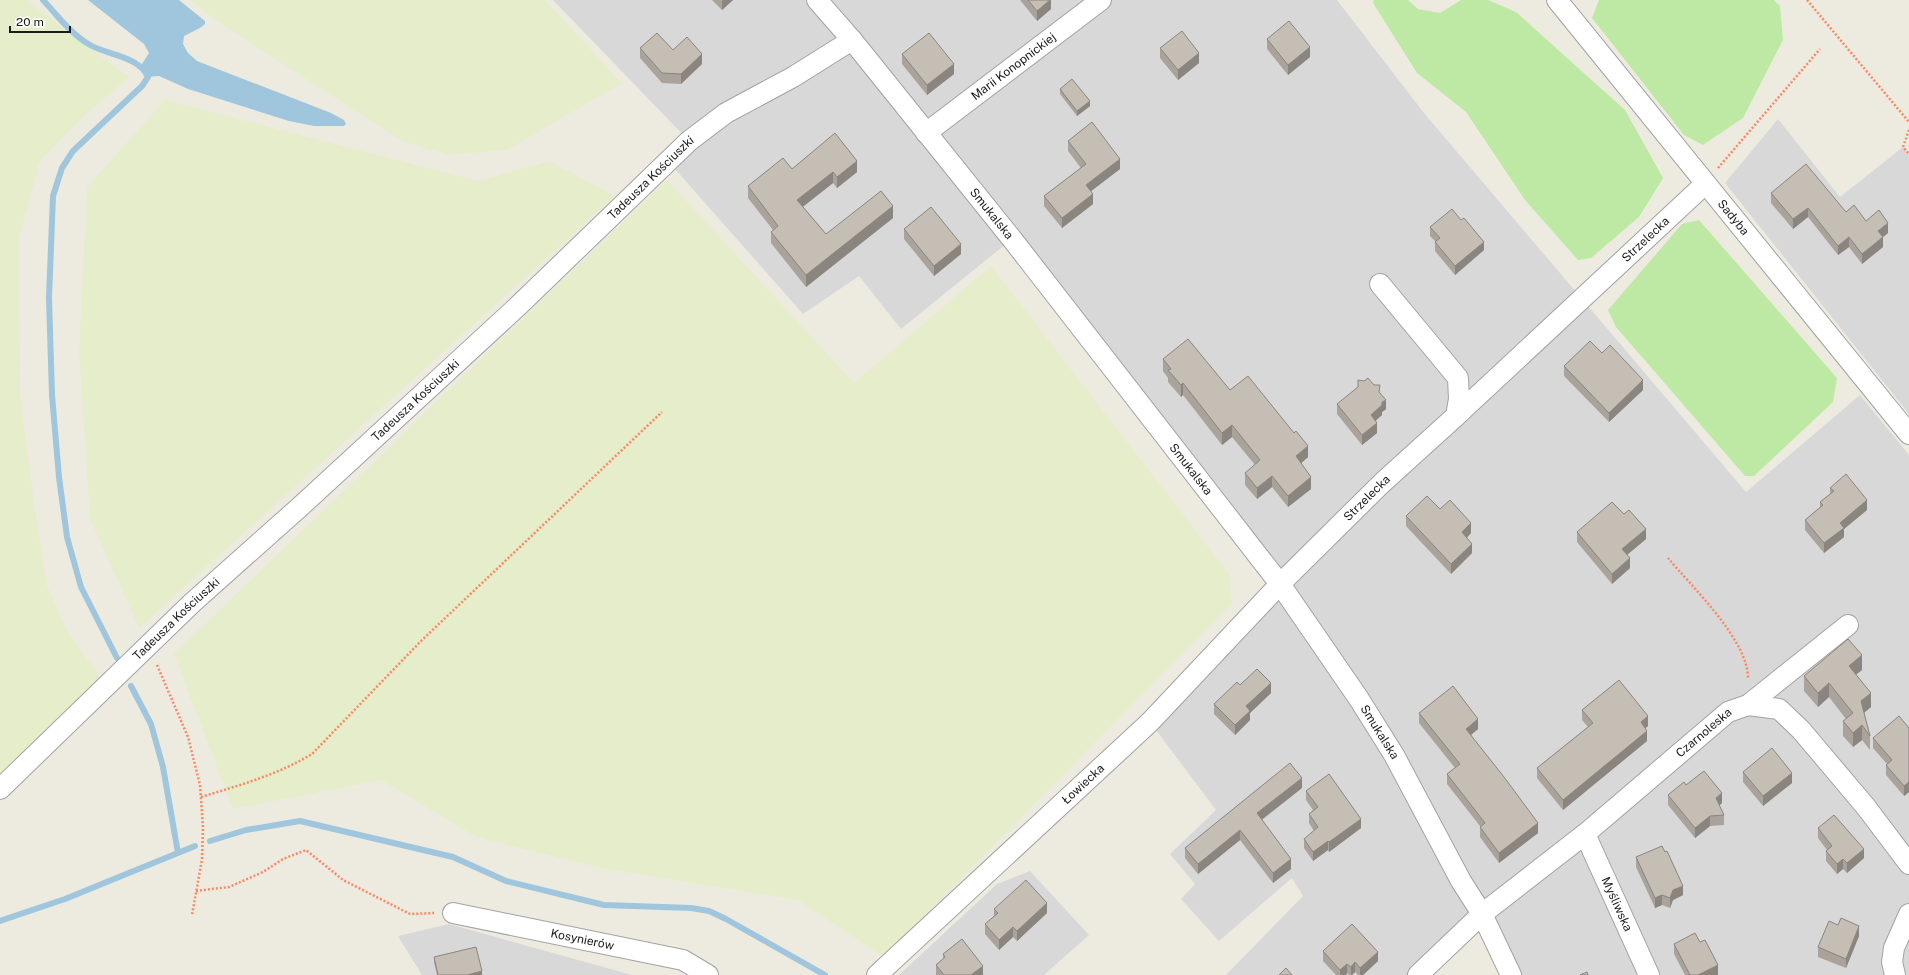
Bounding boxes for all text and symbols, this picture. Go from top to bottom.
scale bar [10,8,70,34]
text: 20 m [16,15,44,29]
street label: Marii Konopnickiej [969,30,1059,103]
street label: Tadeusza Kościuszki [605,133,696,222]
street label: Smukalska [967,185,1016,242]
street label: Sadyba [1715,197,1752,238]
street label: Strzelecka [1619,214,1672,265]
street label: Tadeusza Kościuszki [369,357,462,444]
street label: Smukalska [1166,441,1215,498]
street label: Strzelecka [1341,472,1393,524]
street label: Tadeusza Kościuszki [130,575,223,663]
street label: Smukalska [1358,702,1402,762]
street label: Czarnoleska [1673,705,1734,760]
street label: Łowiecka [1059,761,1107,807]
street label: Myśliwska [1598,875,1635,933]
street label: Kosynierów [549,926,616,953]

